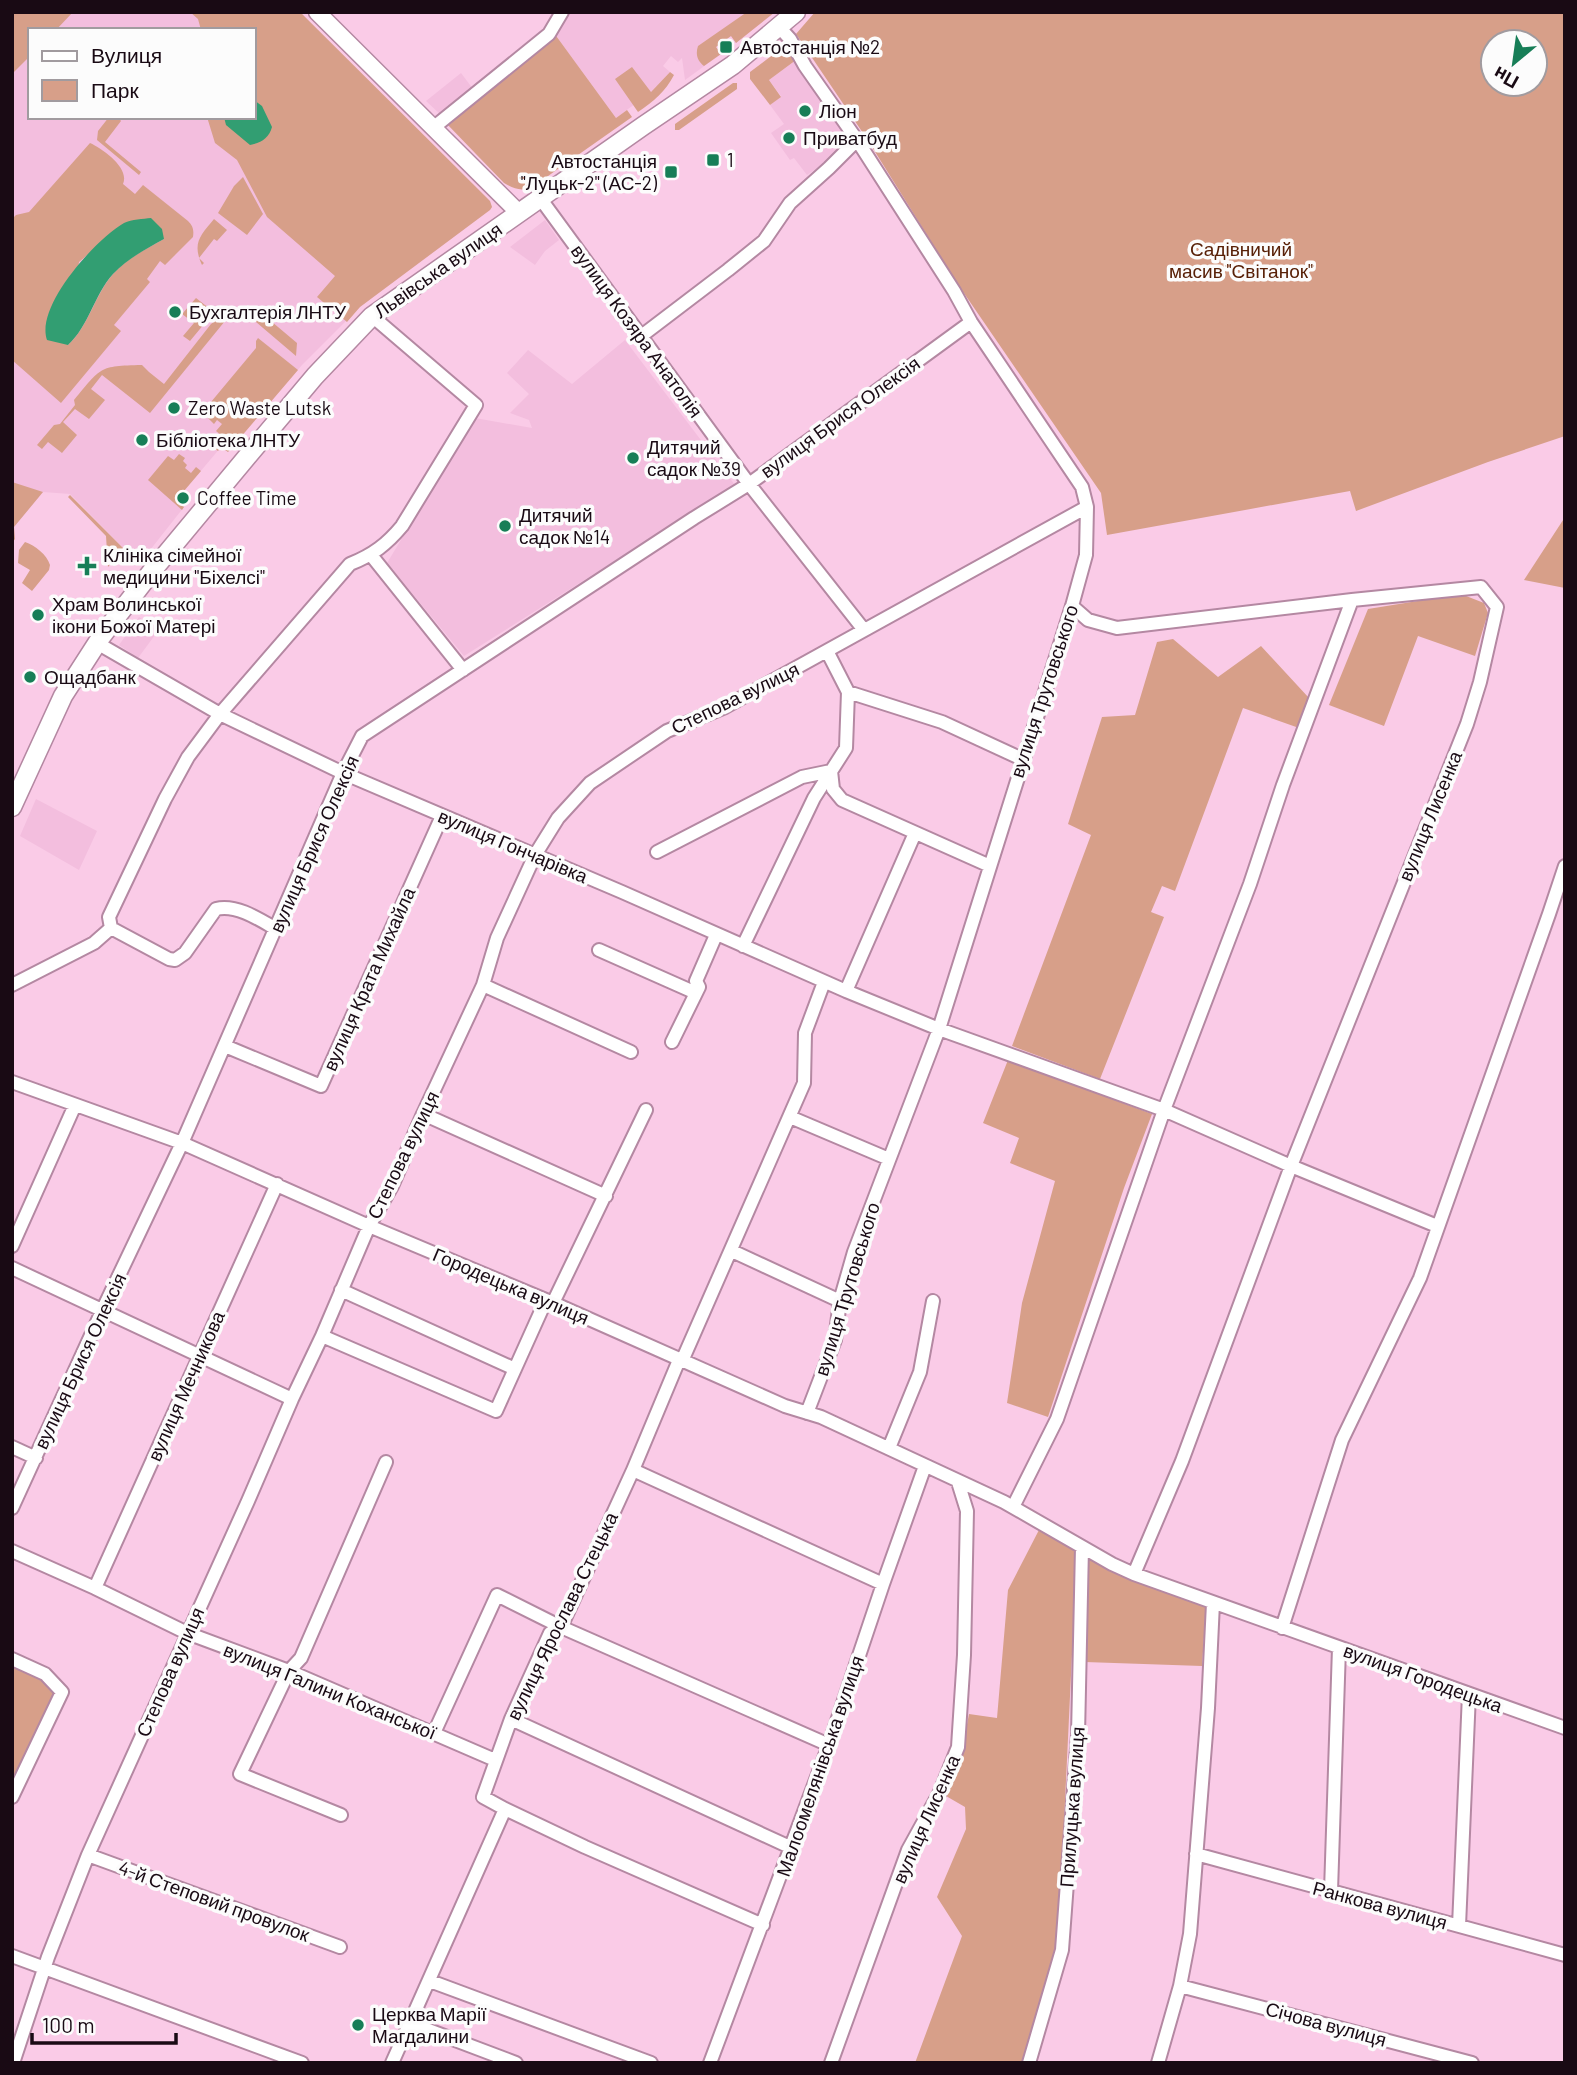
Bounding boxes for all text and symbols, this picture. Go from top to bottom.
legend [28,28,256,119]
north arrow [1479,28,1549,98]
place label: Автостанція №2 [740,35,880,58]
marker: Автостанція №2 [718,39,734,55]
text: Вулиця [91,42,162,67]
text: Пн [1489,62,1522,94]
text: Парк [91,77,139,102]
place label: Ліон [819,99,857,122]
marker: Ліон [797,103,813,119]
place label: Приватбуд [803,126,897,149]
marker: Приватбуд [781,130,797,146]
place label: 1 [727,148,734,171]
place label: Автостанція "Луцьк-2" (АС-2) [521,149,658,194]
marker: 1 [705,152,721,168]
marker: Автостанція "Луцьк-2" (АС-2) [663,164,679,180]
street label: Львівська вулиця [369,217,506,322]
park label: Садівничий масив "Світанок" [1169,237,1313,282]
street label: вулиця Козяра Анатолія [567,240,708,422]
place label: Бухгалтерія ЛНТУ [189,300,347,323]
marker: Бухгалтерія ЛНТУ [167,304,183,320]
street label: вулиця Брися Олексія [756,351,924,482]
place label: Zero Waste Lutsk [188,396,331,419]
marker: Zero Waste Lutsk [166,400,182,416]
place label: Бібліотека ЛНТУ [156,428,301,451]
marker: Бібліотека ЛНТУ [134,432,150,448]
place label: Дитячий садок №39 [647,435,741,480]
marker: Дитячий садок №39 [625,450,641,466]
place label: Coffee Time [197,486,297,509]
marker: Coffee Time [175,490,191,506]
place label: Дитячий садок №14 [519,503,610,548]
marker: Дитячий садок №14 [497,518,513,534]
place label: Клініка сімейної медицини "Біхелсі" [103,543,265,588]
marker: Клініка сімейної медицини "Біхелсі" [77,556,97,576]
place label: Храм Волинської ікони Божої Матері [52,592,215,637]
street label: вулиця Трутовського [1005,602,1082,780]
marker: Храм Волинської ікони Божої Матері [30,607,46,623]
street label: Степова вулиця [667,657,803,738]
place label: Ощадбанк [44,665,137,688]
marker: Ощадбанк [22,669,38,685]
street label: вулиця Лисенка [1393,747,1466,884]
street label: вулиця Брися Олексія [264,752,363,936]
street label: вулиця Гончарівка [435,804,592,888]
street label: вулиця Крата Михайла [318,883,420,1074]
street label: Степова вулиця [362,1087,443,1223]
street label: вулиця Трутовського [809,1199,884,1378]
street label: Городецька вулиця [430,1242,593,1329]
street label: вулиця Брися Олексія [29,1269,130,1452]
street label: вулиця Мечникова [142,1307,229,1464]
street label: вулиця Ярослава Стецька [501,1508,622,1724]
street label: Степова вулиця [131,1603,208,1740]
street label: вулиця Галини Коханської [220,1637,441,1744]
street label: вулиця Городецька [1341,1638,1506,1717]
street label: Малоомелянівська вулиця [771,1652,868,1879]
street label: Прилуцька вулиця [1054,1726,1089,1888]
street label: вулиця Лисенка [887,1751,964,1887]
street label: 4-й Степовий провулок [116,1855,313,1946]
street label: Ранкова вулиця [1310,1876,1450,1933]
street label: Січова вулиця [1263,1996,1389,2051]
scale bar [32,2002,175,2046]
place label: Церква Марії Магдалини [372,2002,487,2047]
text: 100 m [42,2012,95,2037]
marker: Церква Марії Магдалини [350,2017,366,2033]

